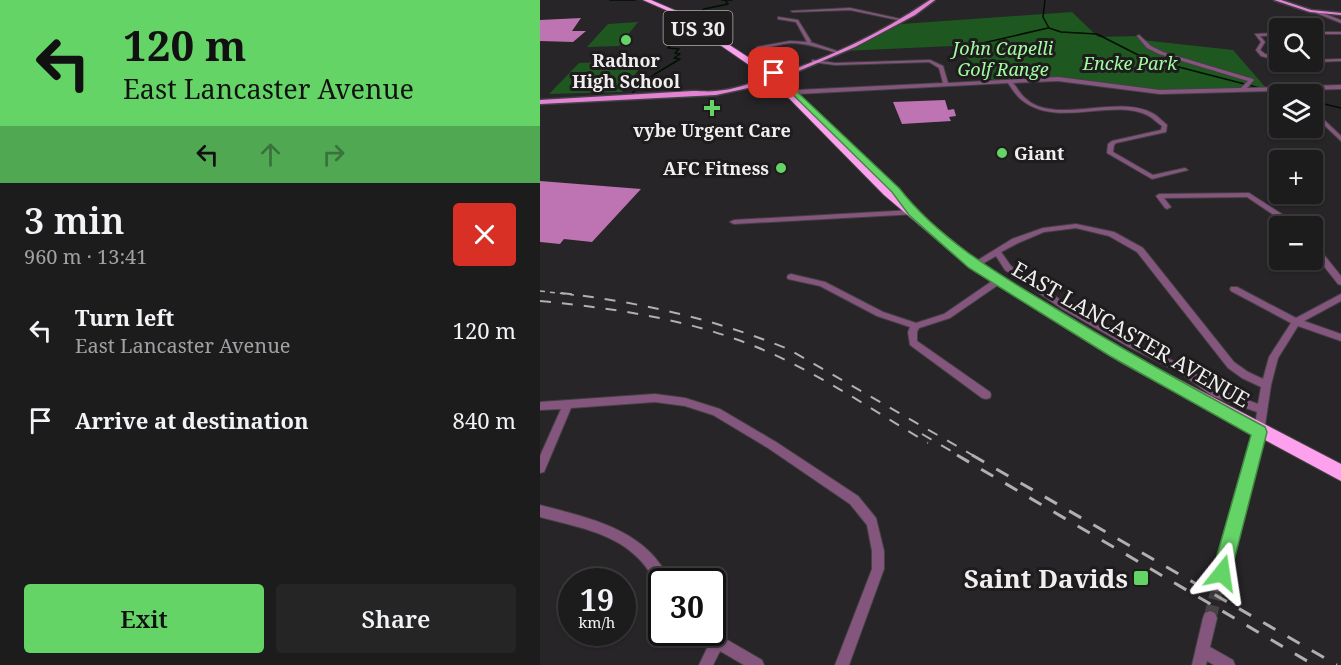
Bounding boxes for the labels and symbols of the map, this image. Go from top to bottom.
road number: US 30 [664,11,732,45]
marker: Radnor High School [619,33,633,47]
park label: John Capelli Golf Range [950,36,1054,81]
pin [748,47,799,98]
place label: Radnor High School [572,48,681,93]
park label: Encke Park [1082,51,1178,75]
marker: vybe Urgent Care [703,99,721,117]
place label: vybe Urgent Care [633,118,791,142]
place label: Giant [1014,141,1064,165]
marker: Giant [995,146,1009,160]
place label: AFC Fitness [663,156,769,180]
marker: AFC Fitness [774,161,788,175]
street label: EAST LANCASTER AVENUE [1007,254,1255,414]
position arrow [1190,541,1254,605]
place label: Saint Davids [964,560,1128,596]
speed limit sign: 30 [648,568,726,646]
marker: Saint Davids [1132,569,1150,587]

